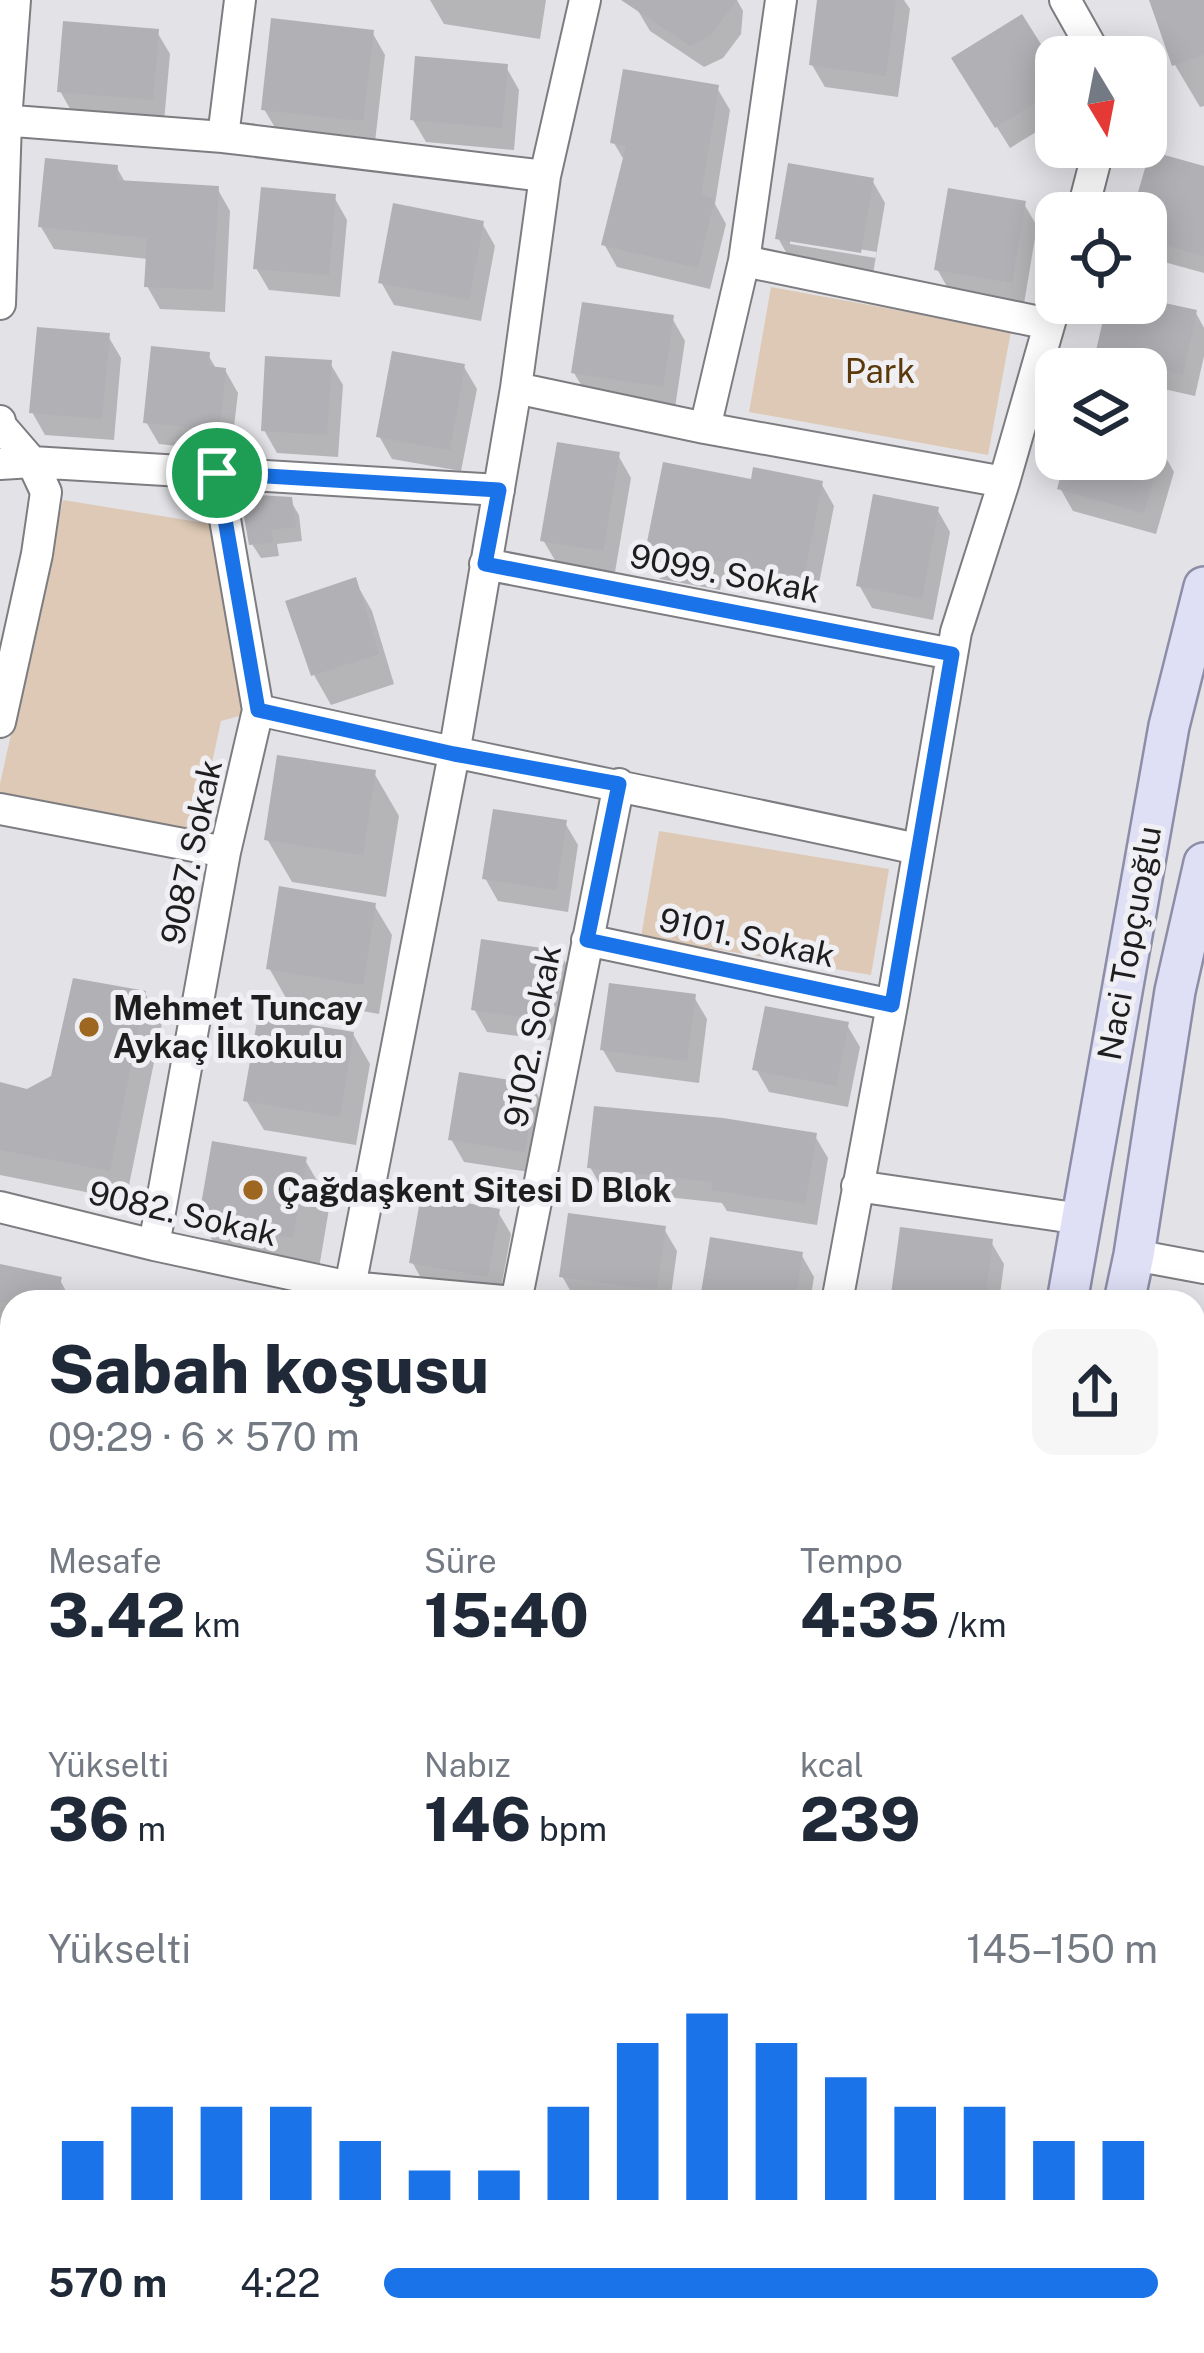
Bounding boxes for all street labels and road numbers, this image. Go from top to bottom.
street label: 9099. Sokak [627,536,823,610]
street label: 9087. Sokak [153,756,229,948]
street label: Naci Topçuoğlu [1090,823,1168,1063]
street label: 9101. Sokak [656,900,838,974]
street label: 9102. Sokak [496,942,568,1130]
street label: 9082. Sokak [85,1173,281,1253]

